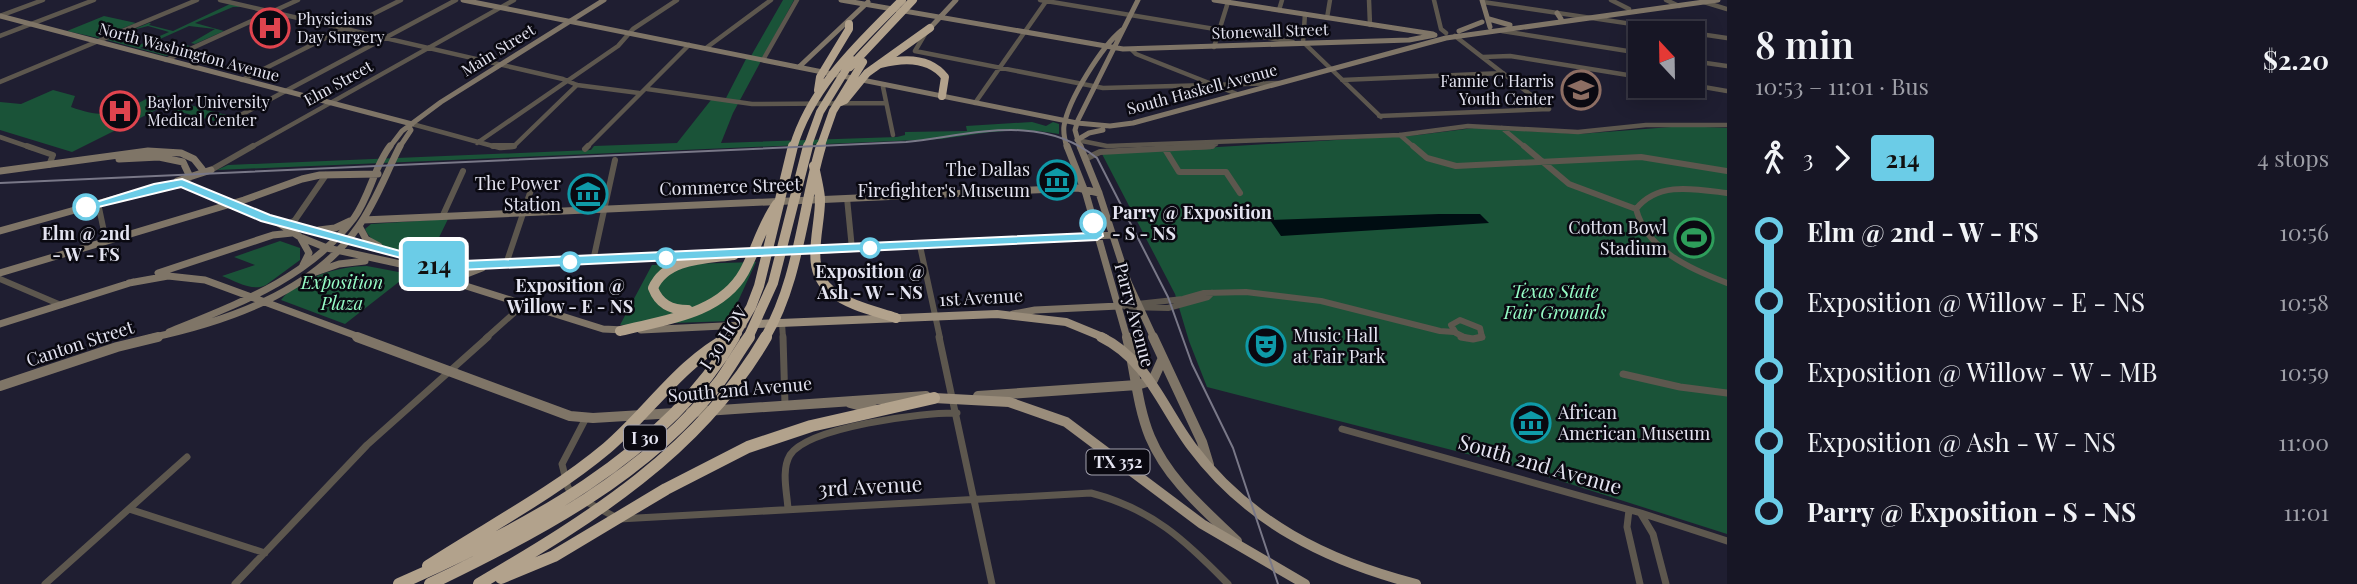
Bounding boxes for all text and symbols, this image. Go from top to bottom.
hospital icon: Physicians Day Surgery [249,7,291,49]
place label: Physicians Day Surgery [297,8,385,47]
street label: North Washington Avenue [96,17,282,86]
street label: Stonewall Street [1211,18,1329,43]
text: 8 min [1755,18,1854,69]
street label: Main Street [457,19,539,80]
north arrow [1628,21,1704,98]
map controls [1628,21,1705,98]
text: $2.20 [2263,42,2329,77]
street label: Elm Street [300,55,376,110]
street label: South Haskell Avenue [1124,58,1279,119]
school or university icon: Fannie C Harris Youth Center [1560,69,1602,111]
place label: Fannie C Harris Youth Center [1440,70,1554,109]
text: 10:53 – 11:01 · Bus [1755,70,1929,101]
hospital icon: Baylor University Medical Center [99,90,141,132]
place label: Baylor University Medical Center [147,91,270,130]
icon: walk [1755,139,1793,177]
icon: forward [1823,139,1861,177]
text: 3 [1803,142,1813,173]
text: 214 [1885,142,1920,174]
text: 4 stops [2257,142,2329,173]
place label: The Dallas Firefighter's Museum [858,157,1030,202]
museum icon: The Dallas Firefighter's Museum [1036,159,1078,201]
place label: The Power Station [475,171,561,216]
street label: Commerce Street [659,172,802,200]
museum icon: The Power Station [567,173,609,215]
marker: Elm @ 2nd - W - FS [73,194,99,220]
place label: Parry @ Exposition - S - NS [1112,200,1272,245]
marker: Parry @ Exposition - S - NS [1080,210,1106,236]
text: Elm @ 2nd - W - FS [1807,214,2039,249]
place label: Cotton Bowl Stadium [1568,215,1667,260]
text: 10:56 [2279,216,2329,247]
sports icon: Cotton Bowl Stadium [1673,217,1715,259]
place label: Elm @ 2nd - W - FS [42,221,131,266]
marker: Exposition @ Ash - W - NS [860,238,880,258]
line badge: 214 [394,241,474,287]
text: 214 [417,248,451,280]
unlabelled marker [656,248,676,268]
marker: Exposition @ Willow - E - NS [560,252,580,272]
place label: Exposition @ Ash - W - NS [815,259,925,304]
street label: Parry Avenue [1109,260,1160,370]
park label: Exposition Plaza [300,270,383,315]
place label: Exposition @ Willow - E - NS [506,273,633,318]
park label: Texas State Fair Grounds [1503,279,1606,324]
street label: 1st Avenue [938,283,1024,311]
text: Exposition @ Willow - E - NS [1807,284,2145,319]
text: 10:58 [2279,286,2329,317]
street label: I 30 HOV [694,300,753,374]
street label: Canton Street [23,314,137,372]
place label: Music Hall at Fair Park [1293,323,1386,368]
theatre icon: Music Hall at Fair Park [1245,325,1287,367]
text: Exposition @ Willow - W - MB [1807,354,2157,389]
text: 10:59 [2279,356,2329,387]
street label: South 2nd Avenue [667,371,813,407]
place label: African American Museum [1557,400,1710,445]
museum icon: African American Museum [1510,402,1552,444]
text: Exposition @ Ash - W - NS [1807,424,2116,459]
road number: I 30 [624,426,666,450]
street label: South 2nd Avenue [1456,426,1625,500]
text: 11:00 [2278,426,2329,457]
road number: TX 352 [1086,449,1150,475]
street label: 3rd Avenue [817,468,923,502]
text: Parry @ Exposition - S - NS [1807,494,2136,529]
text: 11:01 [2284,496,2329,527]

